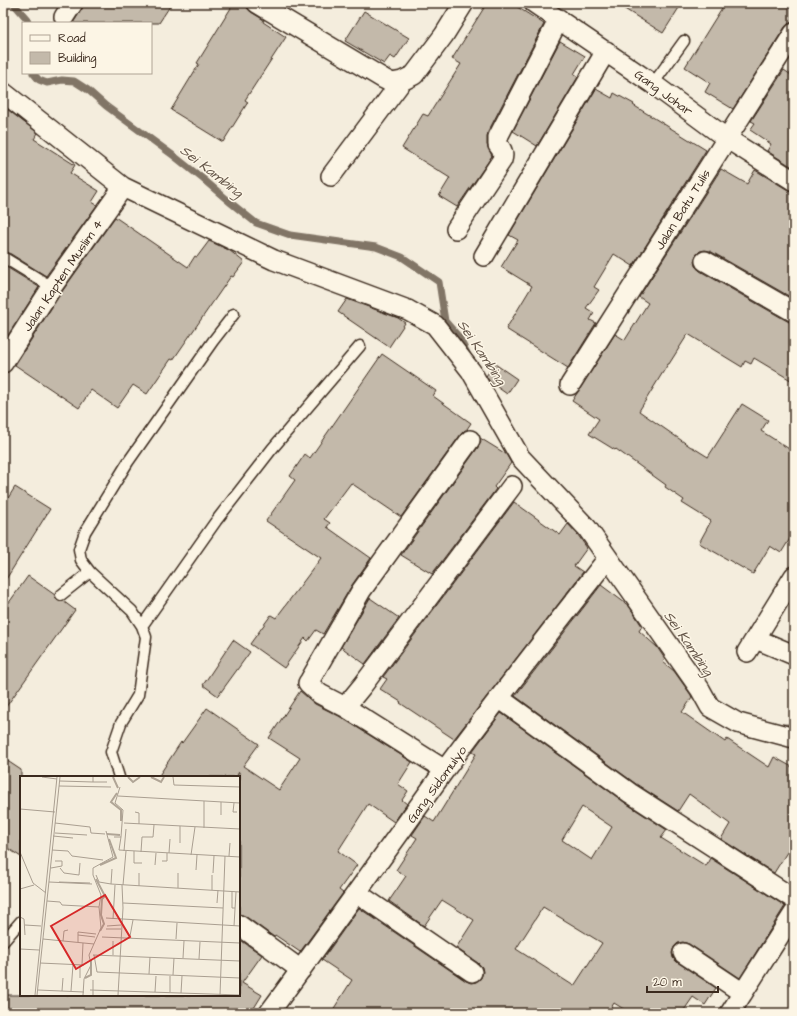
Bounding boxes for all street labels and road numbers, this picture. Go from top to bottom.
street label: Gang Johar [630,65,696,121]
street label: Jalan Batu Tulis [651,165,715,253]
street label: Jalan Kapten Muslim 4 [19,216,107,335]
street label: Gang Sidomulyo [403,742,472,827]

